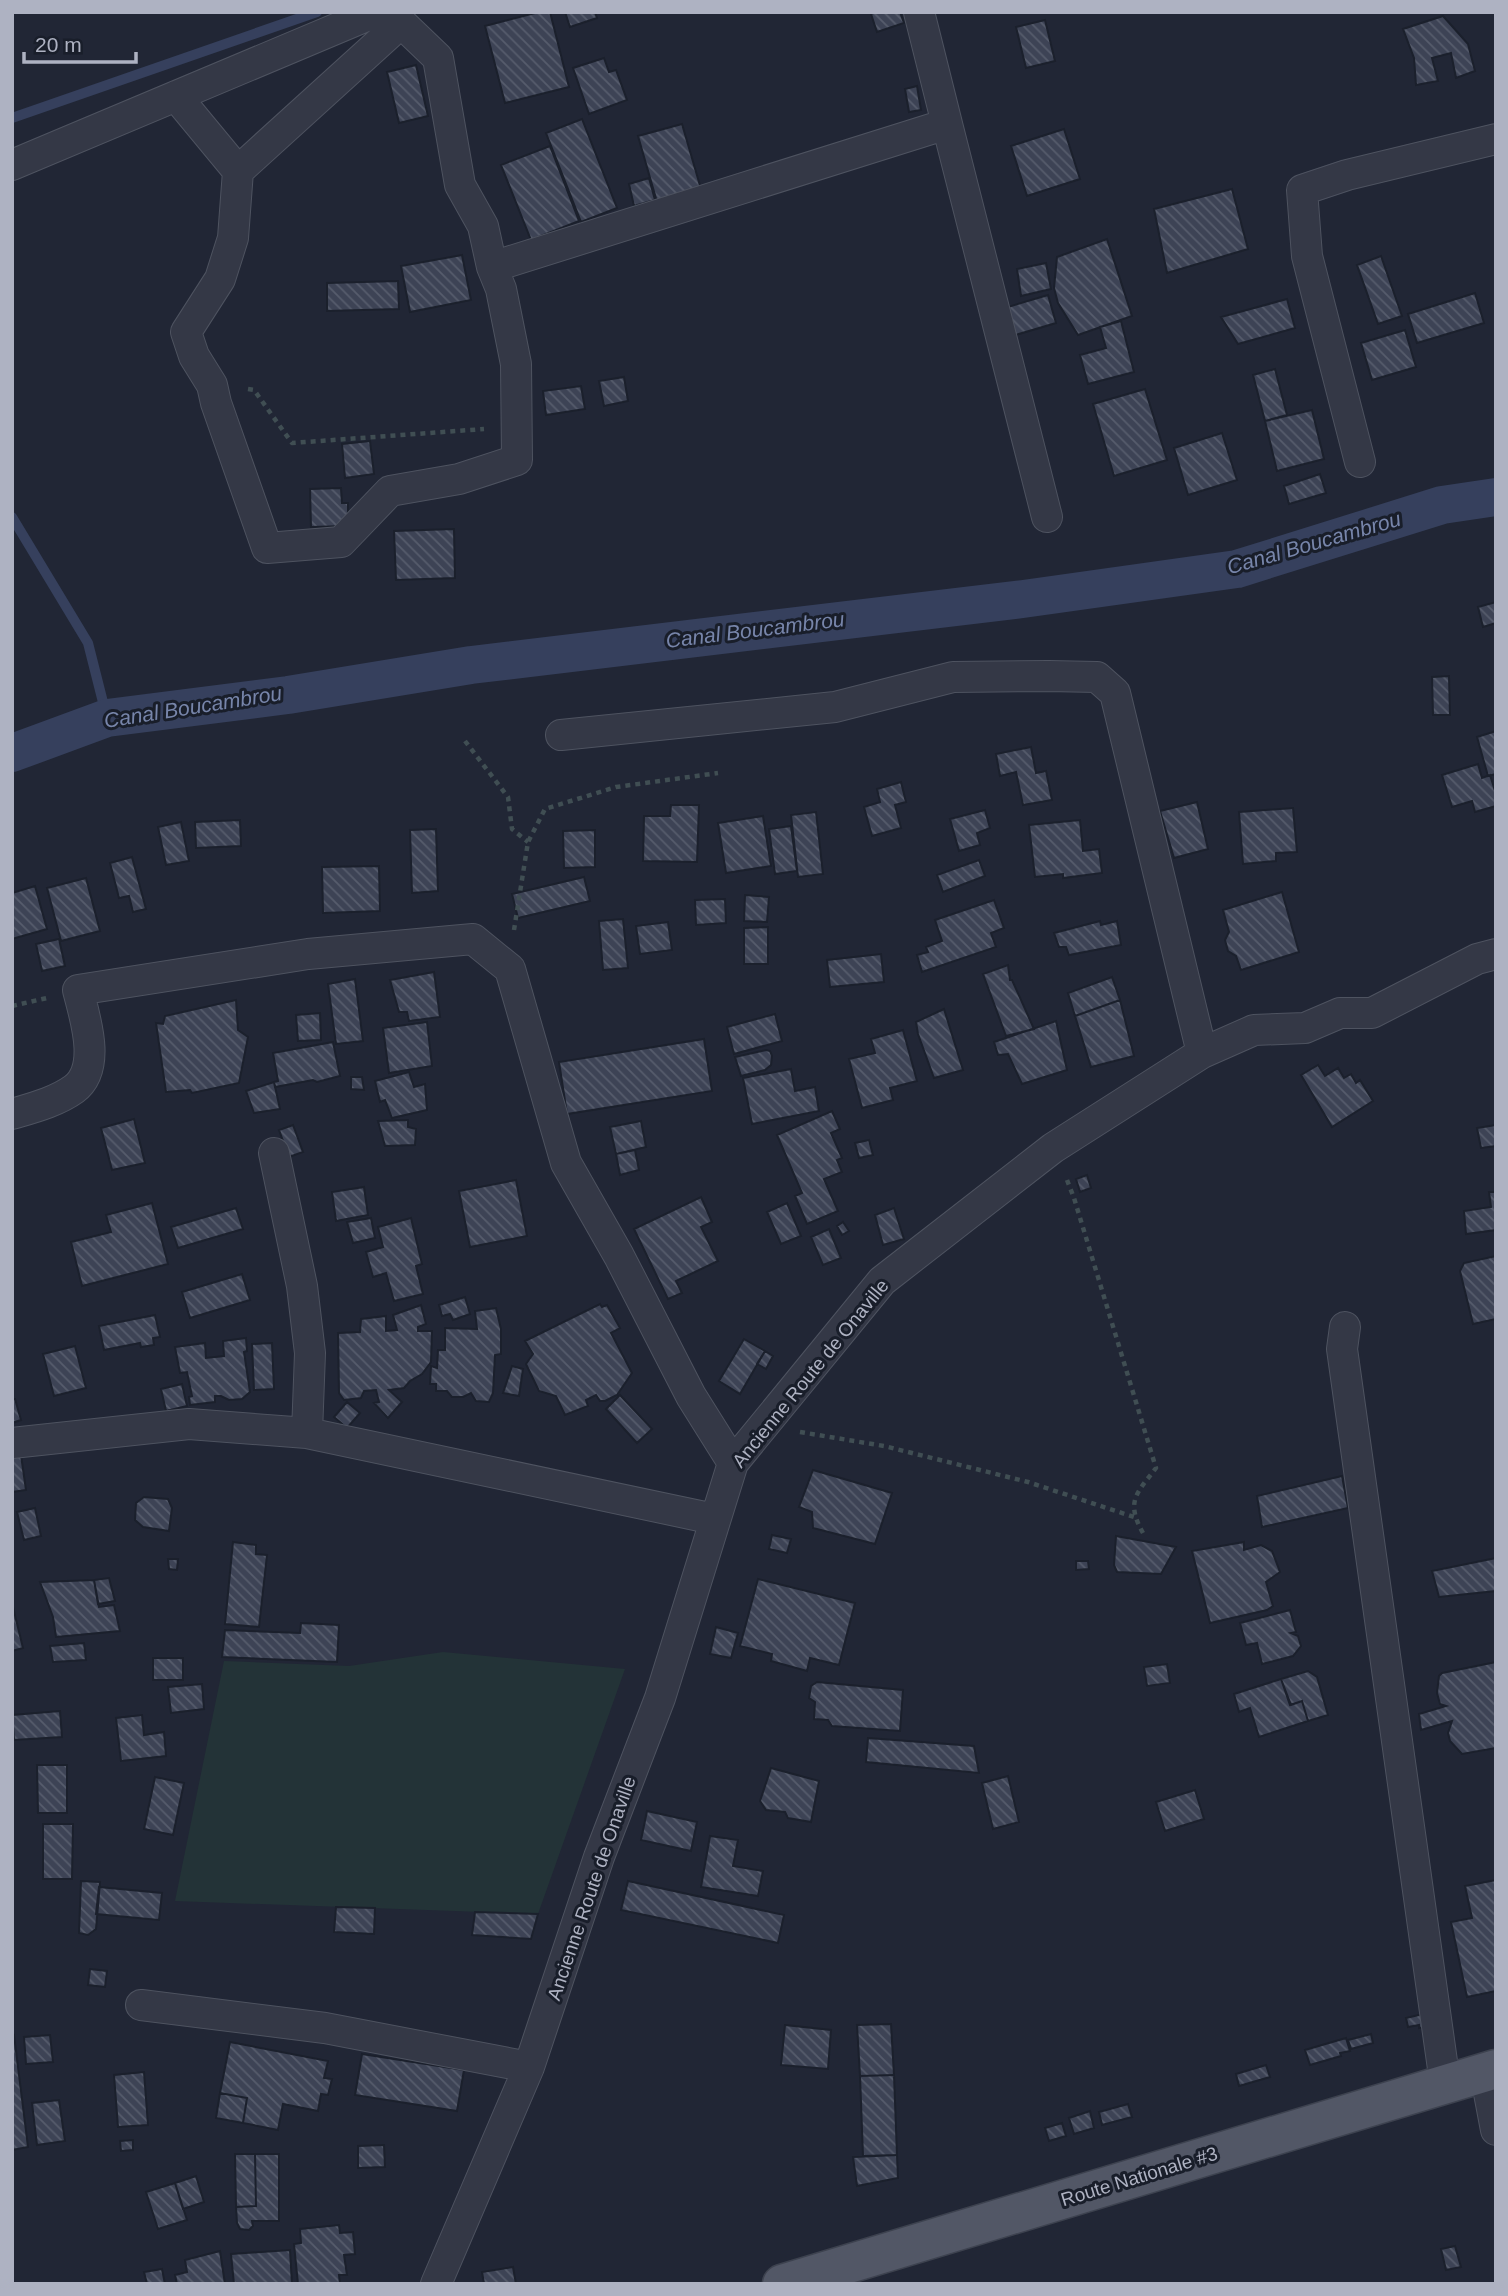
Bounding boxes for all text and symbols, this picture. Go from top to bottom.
scale bar [24,21,136,65]
text: 20 m [35,33,82,56]
water label: Canal Boucambrou [1224,507,1404,578]
water label: Canal Boucambrou [664,607,846,652]
water label: Canal Boucambrou [102,681,284,732]
street label: Ancienne Route de Onaville [728,1275,893,1471]
street label: Ancienne Route de Onaville [543,1773,640,2003]
street label: Route Nationale #3 [1058,2143,1220,2210]

